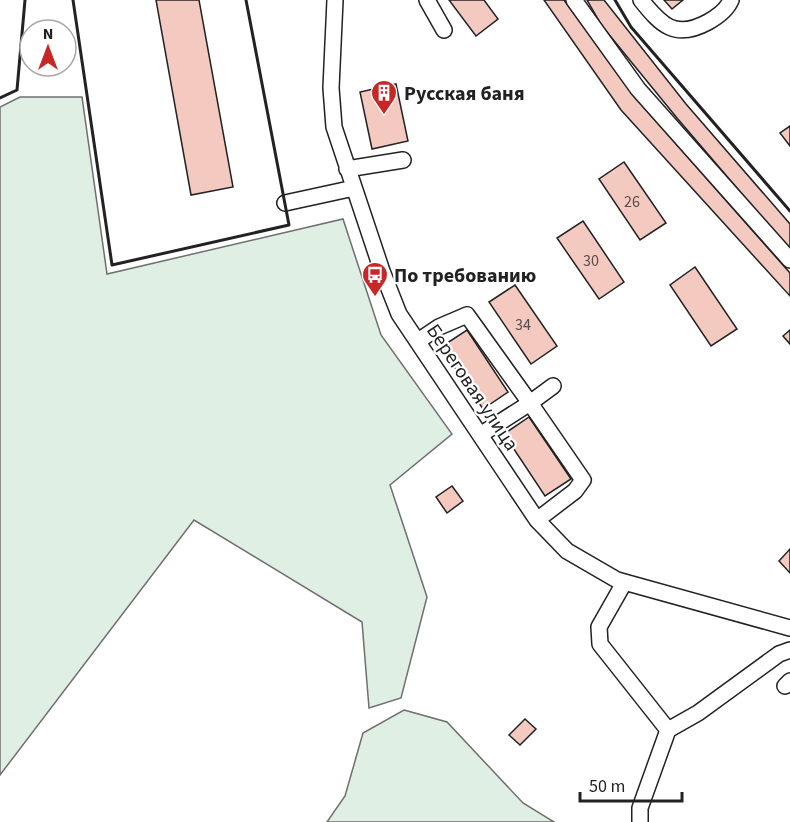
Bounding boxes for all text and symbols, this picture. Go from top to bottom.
north arrow [18,18,78,78]
text: N [43,23,53,45]
building icon: Русская баня [369,78,399,116]
place label: Русская баня [404,80,525,108]
house number: 26 [624,191,640,213]
house number: 30 [583,250,599,272]
bus stop icon: По требованию [360,260,390,298]
place label: По требованию [394,262,536,290]
house number: 34 [515,314,531,336]
street label: Береговая улица [419,318,525,457]
scale bar [580,765,682,803]
text: 50 m [589,774,625,799]

